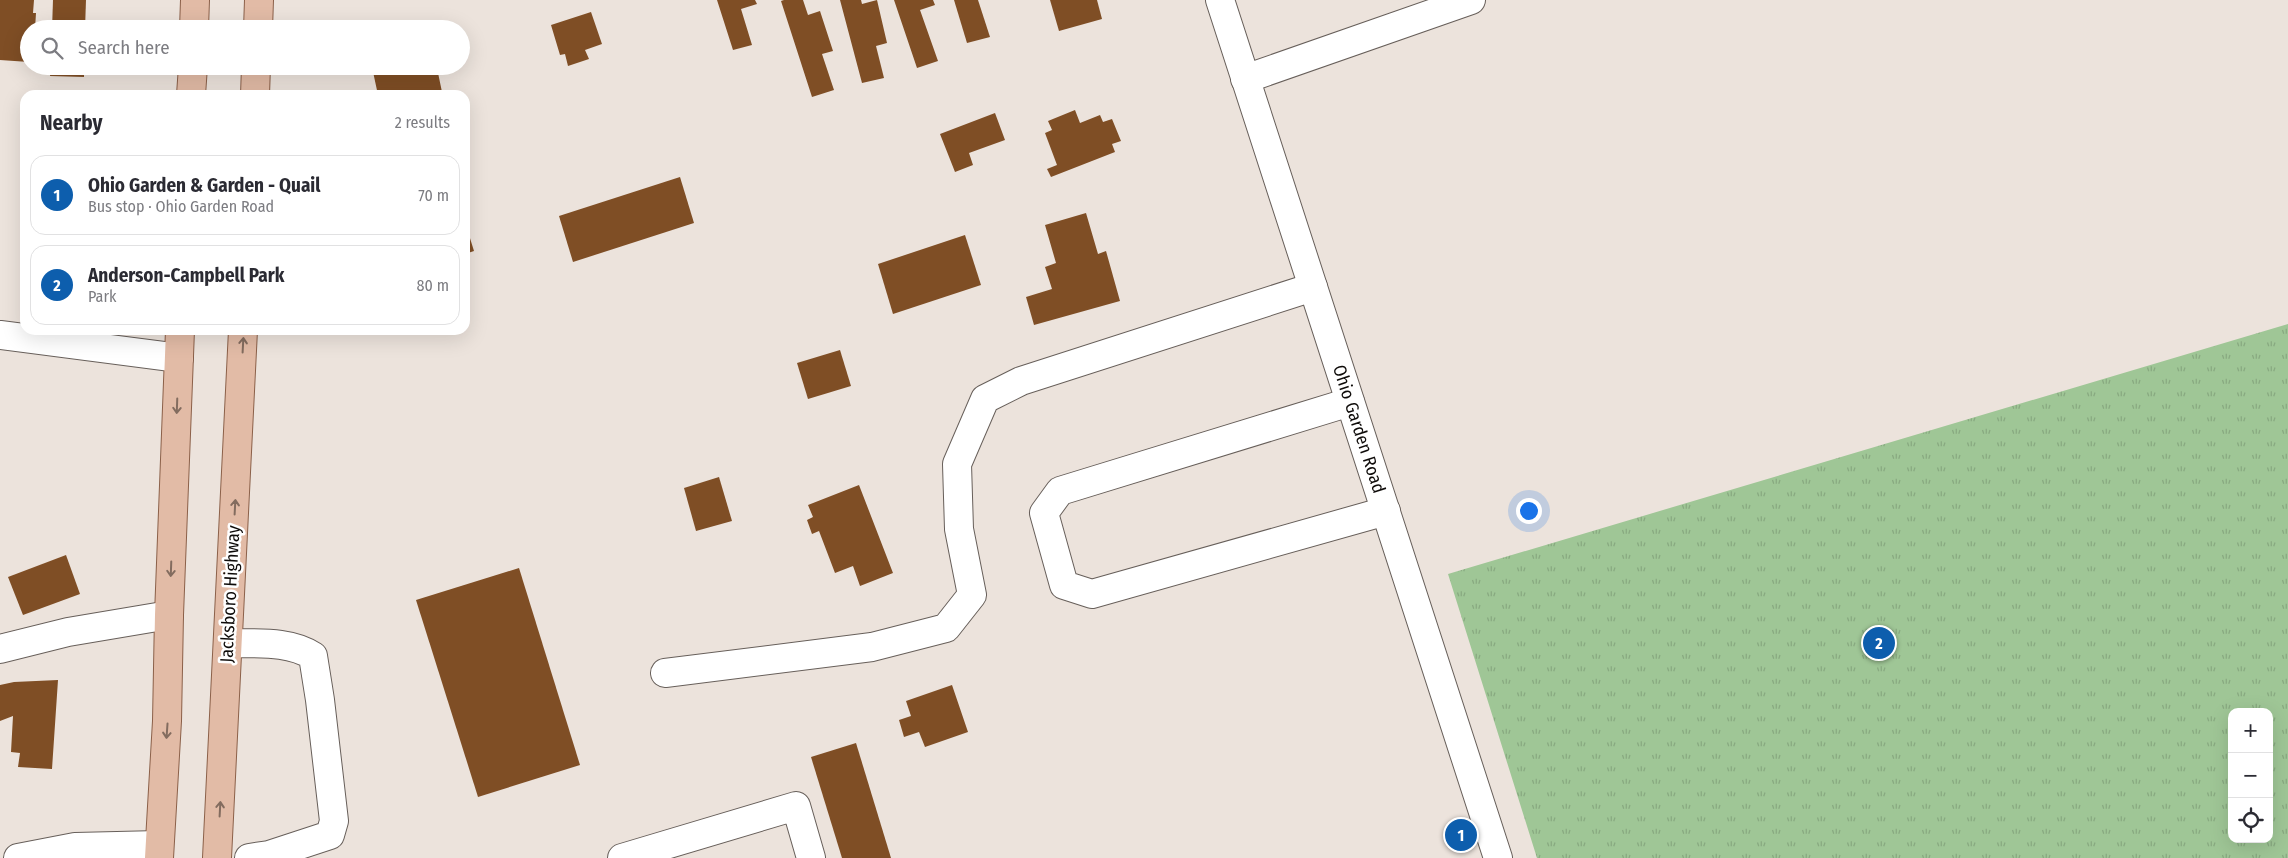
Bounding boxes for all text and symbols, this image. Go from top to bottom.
search box [20,20,470,75]
icon: search [38,34,66,62]
text: Search here [78,36,170,59]
text: Nearby [40,110,102,136]
text: 2 results [395,113,450,132]
text: Ohio Garden & Garden - Quail [88,174,320,197]
text: 1 [54,186,60,205]
text: 70 m [418,186,449,205]
text: Bus stop · Ohio Garden Road [88,197,274,216]
text: Anderson-Campbell Park [88,264,284,287]
text: 2 [53,276,61,295]
text: 80 m [417,276,449,295]
text: Park [88,287,116,306]
one-way arrow [238,337,247,353]
street label: Ohio Garden Road [1328,362,1390,496]
one-way arrow [172,398,182,414]
your location [1516,498,1542,524]
one-way arrow [230,499,239,515]
street label: Jacksboro Highway [215,525,245,663]
one-way arrow [166,561,175,577]
pin: 2 [1863,624,1895,662]
map controls [2228,708,2273,843]
button: + [2228,708,2273,753]
one-way arrow [162,723,171,739]
button: − [2228,753,2273,798]
button: locate [2228,798,2273,843]
one-way arrow [215,802,224,818]
pin: 1 [1445,816,1477,854]

